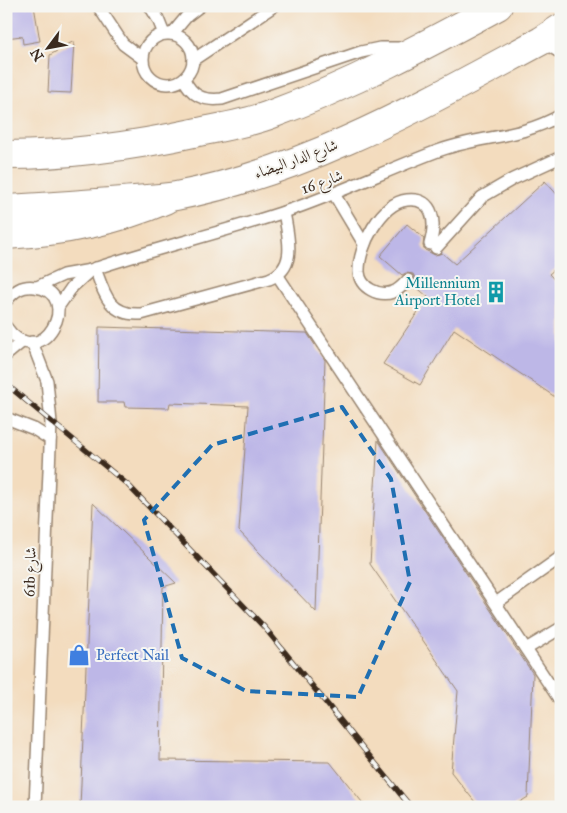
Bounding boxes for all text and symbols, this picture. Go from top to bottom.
north arrow [22,22,72,72]
text: N [27,45,48,64]
street label: شارع الدار البيضاء [252,136,342,186]
street label: شارع 16 [299,166,347,202]
place label: Millennium Airport Hotel [394,274,481,309]
building icon: Millennium Airport Hotel [483,279,509,305]
street label: 61b شارع [20,547,44,597]
shop icon: Perfect Nail [66,642,92,668]
place label: Perfect Nail [96,646,170,664]

